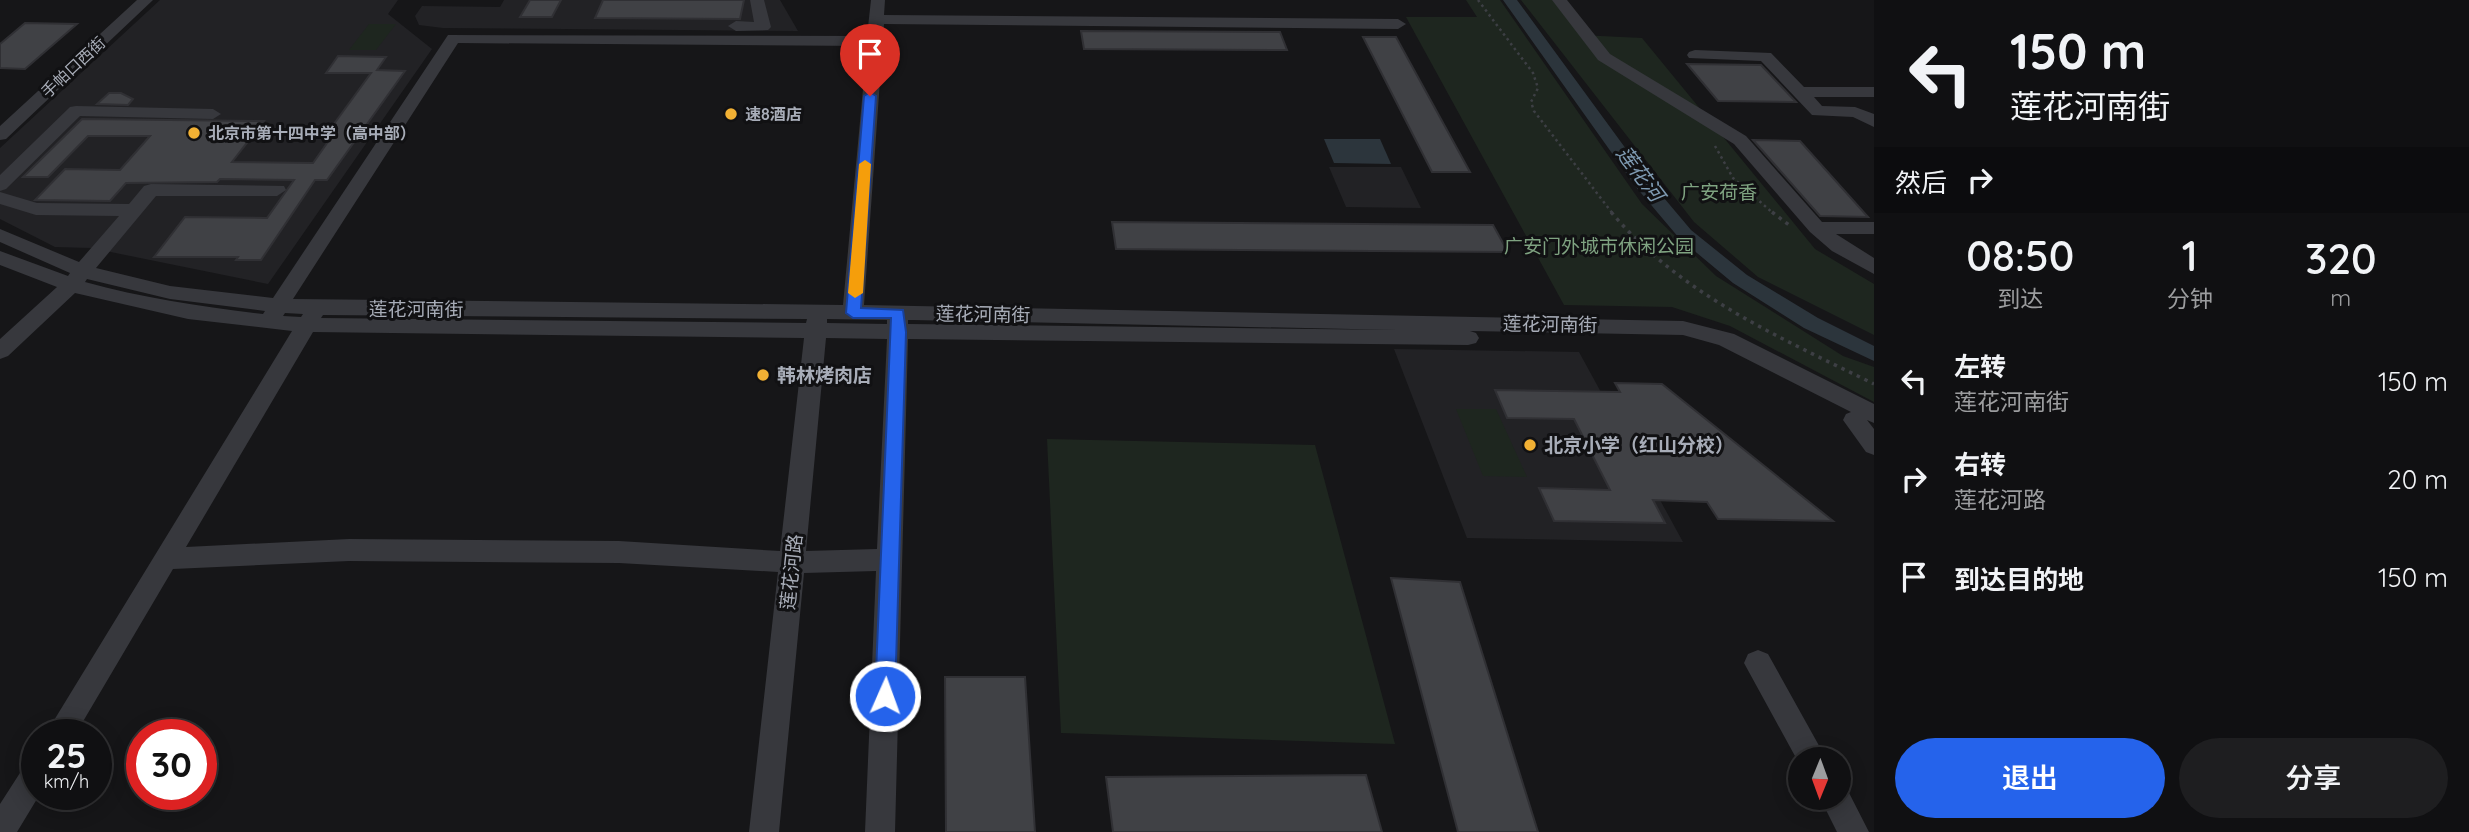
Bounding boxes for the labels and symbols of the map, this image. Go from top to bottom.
pin [840,24,900,96]
street label: 手帕口西街 [37,32,109,102]
place label: 速8酒店 [745,104,802,124]
marker: 速8酒店 [723,106,739,122]
place label: 北京市第十四中学（高中部） [208,123,416,143]
marker: 北京市第十四中学（高中部） [186,125,202,141]
water label: 莲花河 [1611,140,1673,210]
park label: 广安荷香 [1681,180,1757,204]
park label: 广安门外城市休闲公园 [1504,234,1694,258]
street label: 莲花河南街 [368,297,464,321]
street label: 莲花河南街 [935,301,1031,327]
street label: 莲花河南街 [1502,311,1598,337]
place label: 韩林烤肉店 [777,363,872,387]
marker: 韩林烤肉店 [755,367,771,383]
place label: 北京小学（红山分校） [1544,433,1734,457]
marker: 北京小学（红山分校） [1522,437,1538,453]
street label: 莲花河路 [775,533,807,611]
position arrow [848,659,922,733]
speed limit sign: 30 [126,719,217,810]
north arrow [1788,747,1852,810]

